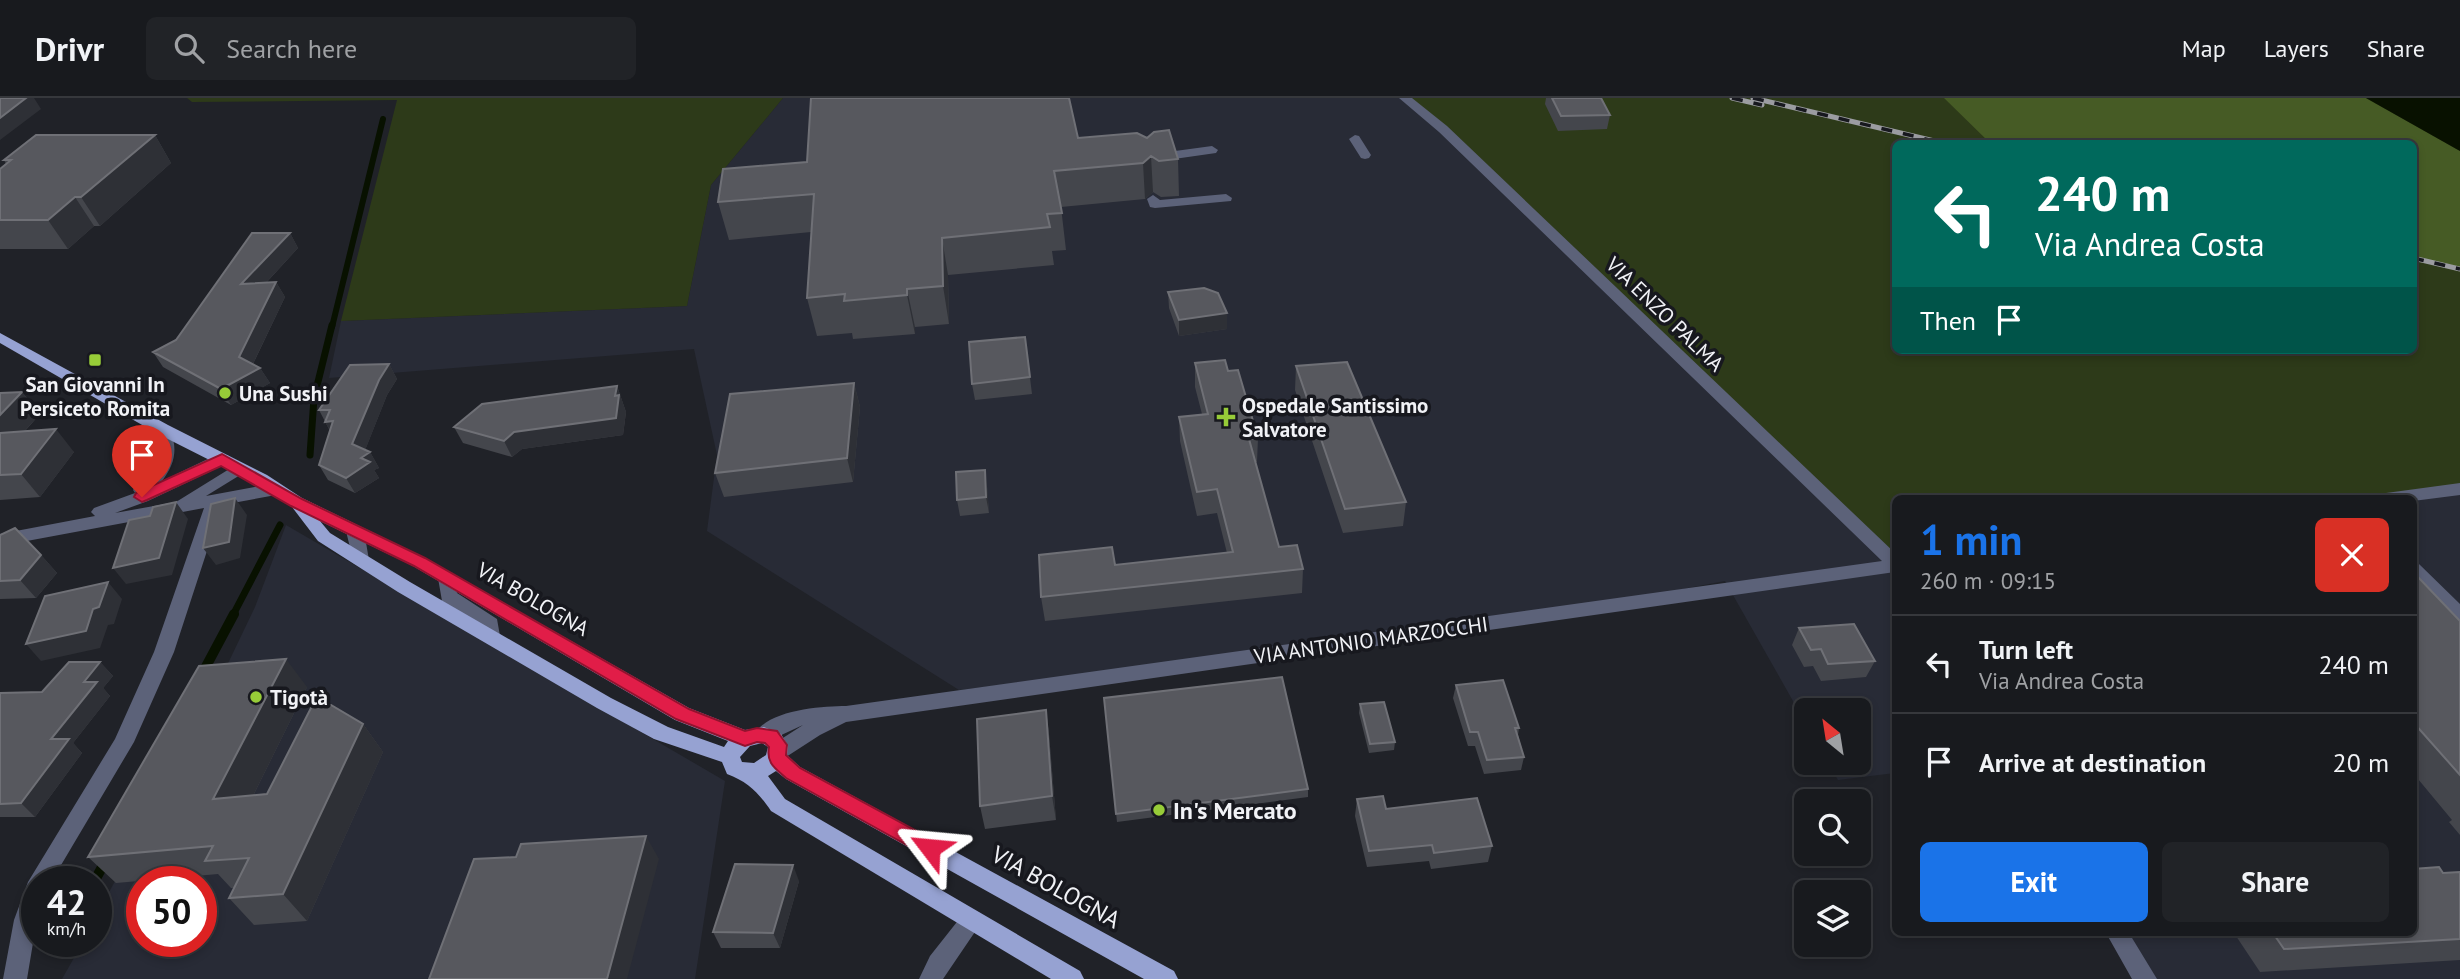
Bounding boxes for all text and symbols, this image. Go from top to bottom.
search box [146,17,636,80]
text: Drivr [35,27,104,70]
icon: search [170,29,208,67]
text: Search here [226,32,357,65]
text: Map [2182,33,2226,64]
text: Layers [2264,33,2329,64]
text: Share [2367,33,2425,64]
text: 240 m [2035,161,2170,225]
icon: left [1920,168,2011,259]
text: Via Andrea Costa [2035,223,2265,265]
street label: VIA ENZO PALMA [1600,250,1730,378]
icon: arrive [1990,301,2028,339]
text: Then [1920,304,1976,337]
marker: San Giovanni In Persiceto Romita [87,352,103,368]
place label: San Giovanni In Persiceto Romita [20,371,170,422]
place label: Una Sushi [239,380,328,407]
marker: Una Sushi [217,385,233,401]
place label: Ospedale Santissimo Salvatore [1242,392,1428,443]
marker: Ospedale Santissimo Salvatore [1216,407,1236,427]
pin [112,425,172,497]
icon: arrive [123,436,161,474]
text: 1 min [1920,512,2022,567]
button: close [2315,518,2389,592]
street label: VIA BOLOGNA [471,556,594,642]
text: 260 m · 09:15 [1920,566,2056,595]
street label: VIA ANTONIO MARZOCCHI [1251,610,1490,670]
text: Turn left [1979,633,2073,666]
icon: left [1920,645,1958,683]
text: 240 m [2318,648,2389,681]
text: Via Andrea Costa [1979,666,2144,695]
place label: Tigotà [270,684,328,711]
marker: Tigotà [248,689,264,705]
north arrow [1794,698,1871,775]
map controls [1794,698,1871,957]
icon: arrive [1920,743,1958,781]
text: Arrive at destination [1979,746,2206,779]
text: 20 m [2333,746,2389,779]
button: search [1794,789,1871,866]
place label: In's Mercato [1173,795,1297,826]
marker: In's Mercato [1151,802,1167,818]
position arrow [893,811,967,885]
street label: VIA BOLOGNA [985,838,1126,935]
button: Exit [1920,842,2148,922]
button: Share [2162,842,2389,922]
speed limit sign: 50 [126,866,217,957]
text: 42 [47,879,86,925]
button: layers [1794,880,1871,957]
text: km/h [47,917,86,940]

